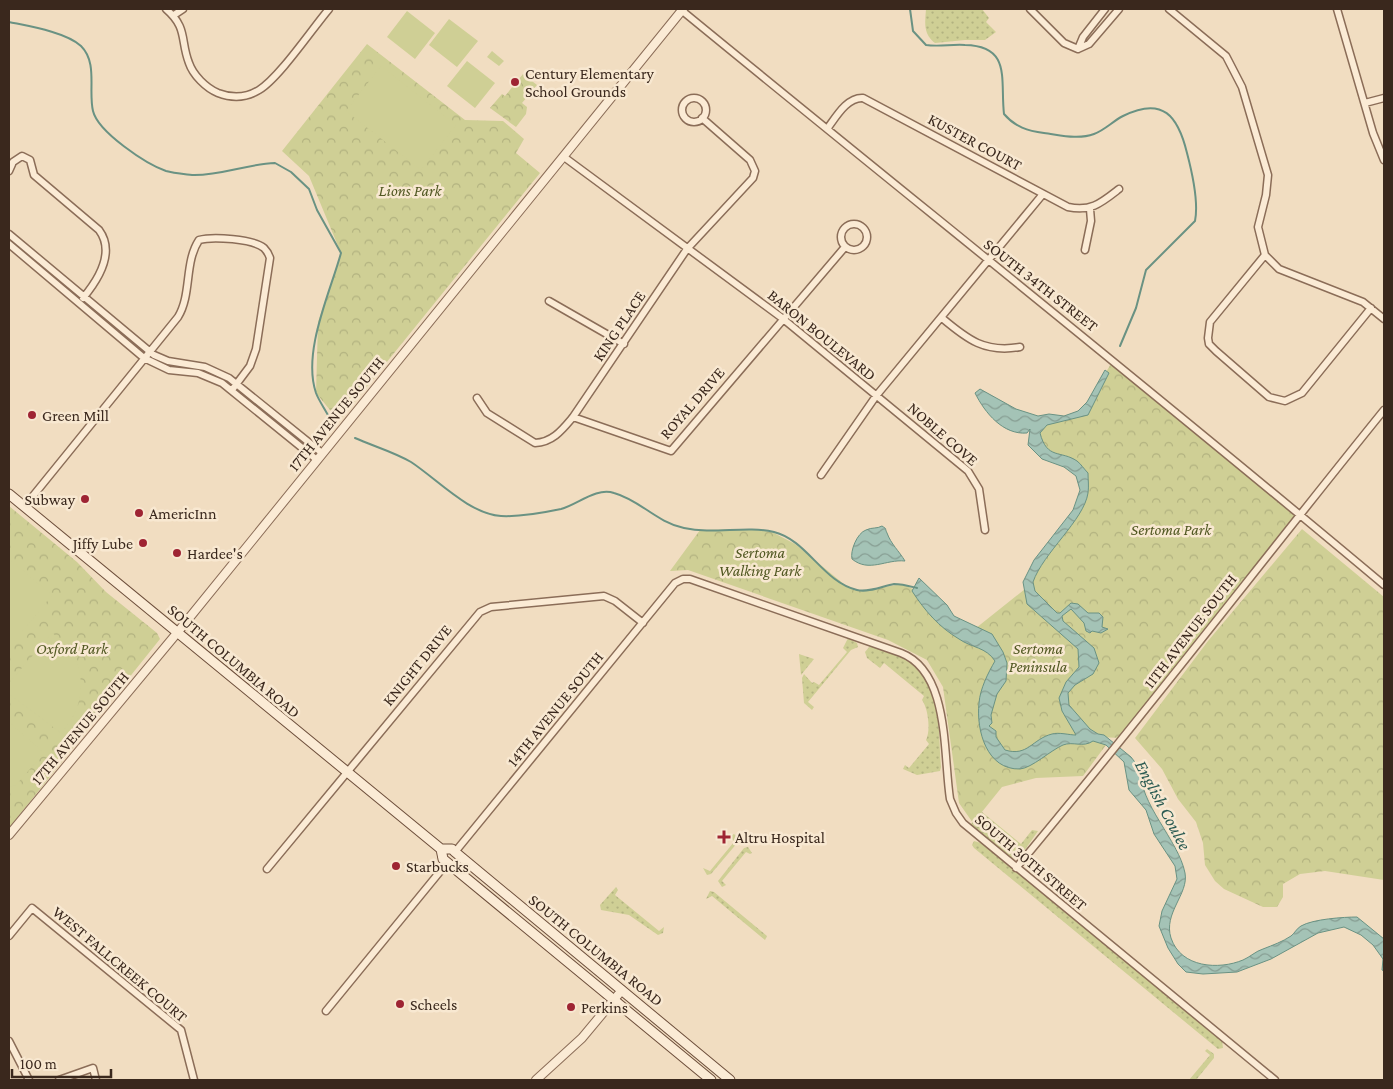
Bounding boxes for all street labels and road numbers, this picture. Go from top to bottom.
street label: KUSTER COURT [925,110,1025,174]
street label: SOUTH 34TH STREET [981,235,1102,335]
street label: BARON BOULEVARD [765,286,879,384]
street label: KING PLACE [589,287,649,364]
street label: 17TH AVENUE SOUTH [285,354,387,474]
street label: ROYAL DRIVE [656,364,728,442]
street label: NOBLE COVE [904,399,982,469]
street label: 11TH AVENUE SOUTH [1140,571,1240,691]
street label: SOUTH COLUMBIA ROAD [164,601,304,721]
street label: KNIGHT DRIVE [379,621,455,709]
street label: 14TH AVENUE SOUTH [504,648,606,770]
street label: 17TH AVENUE SOUTH [28,668,132,788]
street label: SOUTH 30TH STREET [972,810,1091,914]
street label: SOUTH COLUMBIA ROAD [526,891,666,1009]
street label: WEST FALLCREEK COURT [49,903,191,1025]

